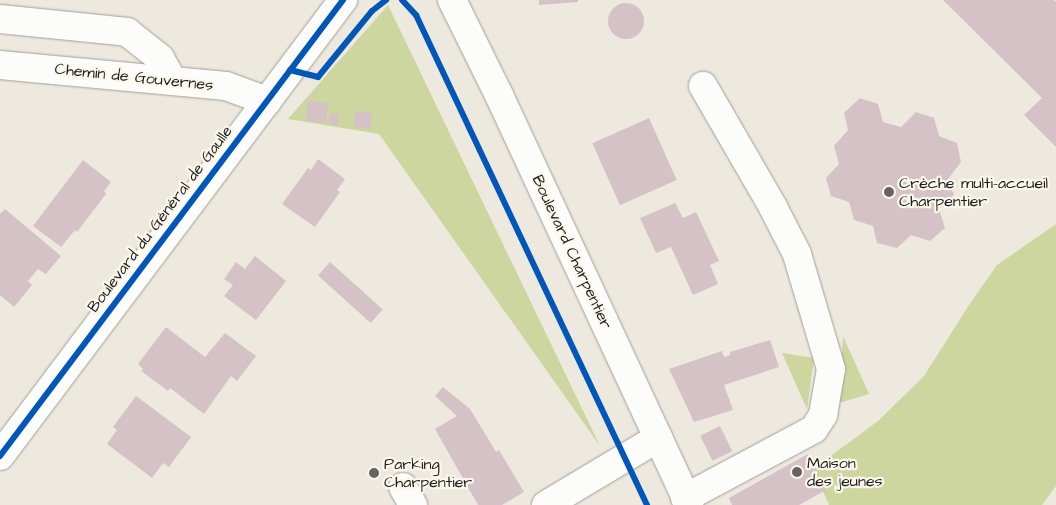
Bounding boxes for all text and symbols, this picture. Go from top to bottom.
street label: Chemin de Gouvernes [54,59,214,95]
street label: Boulevard du Général de Gaulle [83,122,237,316]
street label: Boulevard Charpentier [528,172,616,332]
place label: Crèche multi-accueil Charpentier [899,173,1048,211]
marker: Crèche multi-accueil Charpentier [883,186,895,198]
place label: Maison des jeunes [807,453,883,491]
place label: Parking Charpentier [384,454,472,492]
marker: Maison des jeunes [791,466,803,478]
marker: Parking Charpentier [368,467,380,479]

